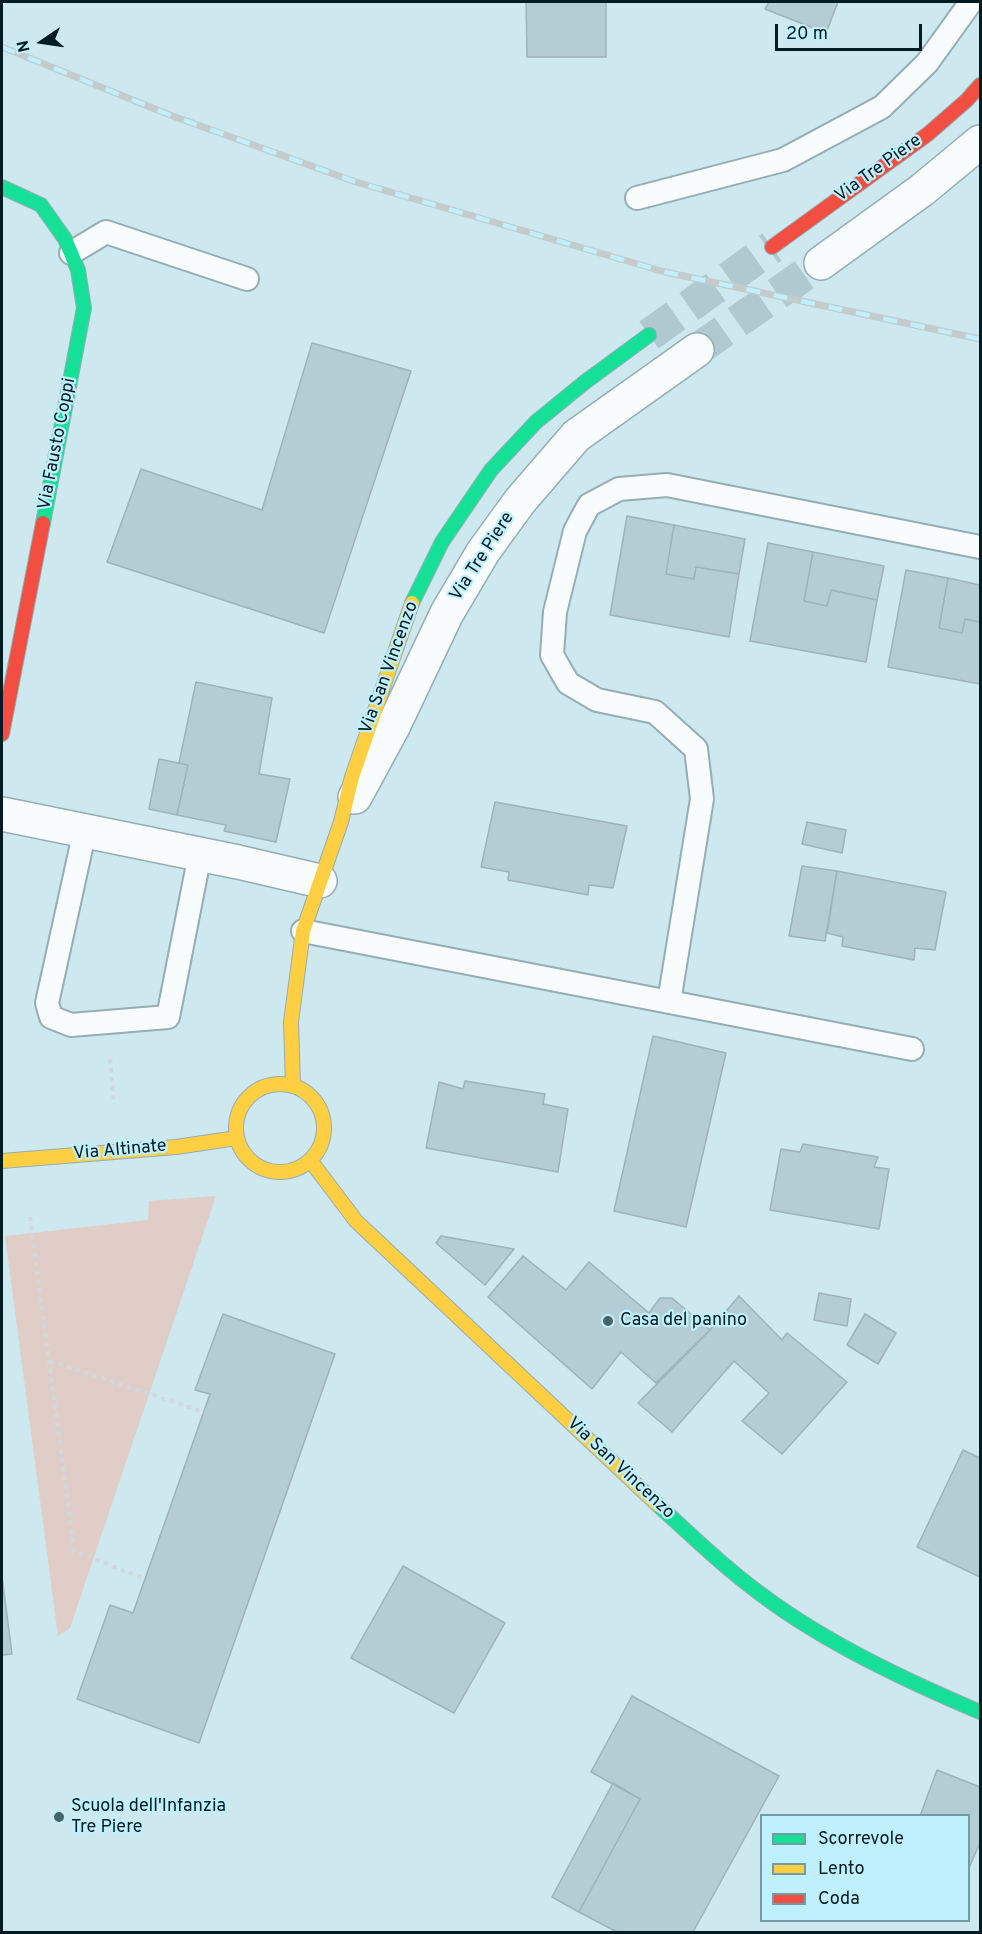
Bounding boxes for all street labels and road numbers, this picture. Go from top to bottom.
street label: Via Tre Piere [832,130,926,208]
street label: Via Fausto Coppi [35,376,81,512]
street label: Via Tre Piere [446,509,520,605]
street label: Via San Vincenzo [356,599,424,737]
street label: Via Altinate [72,1136,168,1166]
street label: Via San Vincenzo [562,1413,678,1525]

